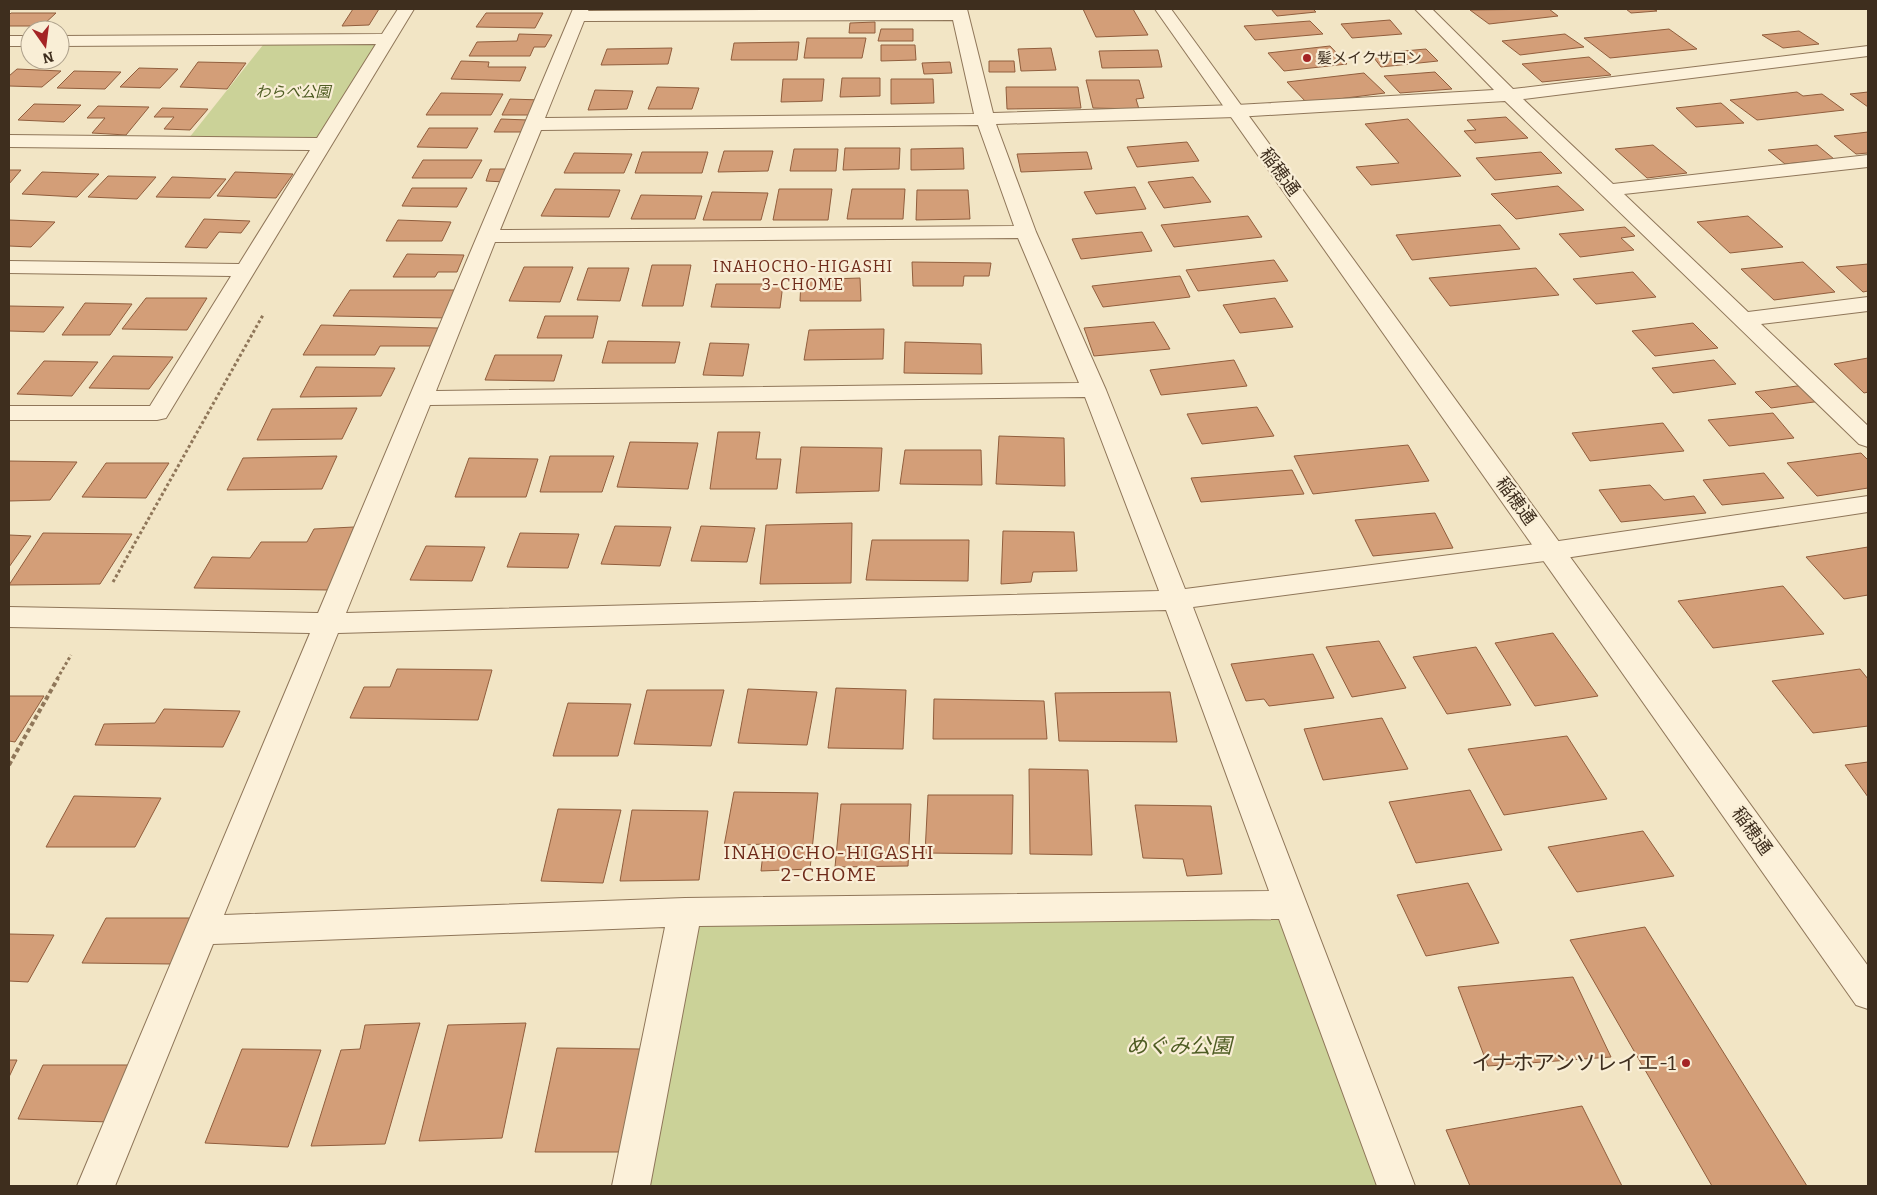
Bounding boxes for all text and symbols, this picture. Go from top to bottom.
north arrow [20,20,70,70]
text: N [41,48,55,67]
place label: 髪メイクサロン [1317,49,1422,67]
marker: 髪メイクサロン [1301,52,1313,64]
park label: わらべ公園 [255,83,332,101]
street label: 稲穂通 [1255,144,1305,200]
district label: INAHOCHO-HIGASHI 3-CHOME [713,257,893,294]
street label: 稲穂通 [1491,473,1541,529]
street label: 稲穂通 [1727,803,1777,859]
district label: INAHOCHO-HIGASHI 2-CHOME [723,841,935,886]
park label: めぐみ公園 [1126,1033,1235,1059]
place label: イナホアンソレイエ-1 [1471,1050,1676,1076]
marker: イナホアンソレイエ-1 [1680,1057,1692,1069]

